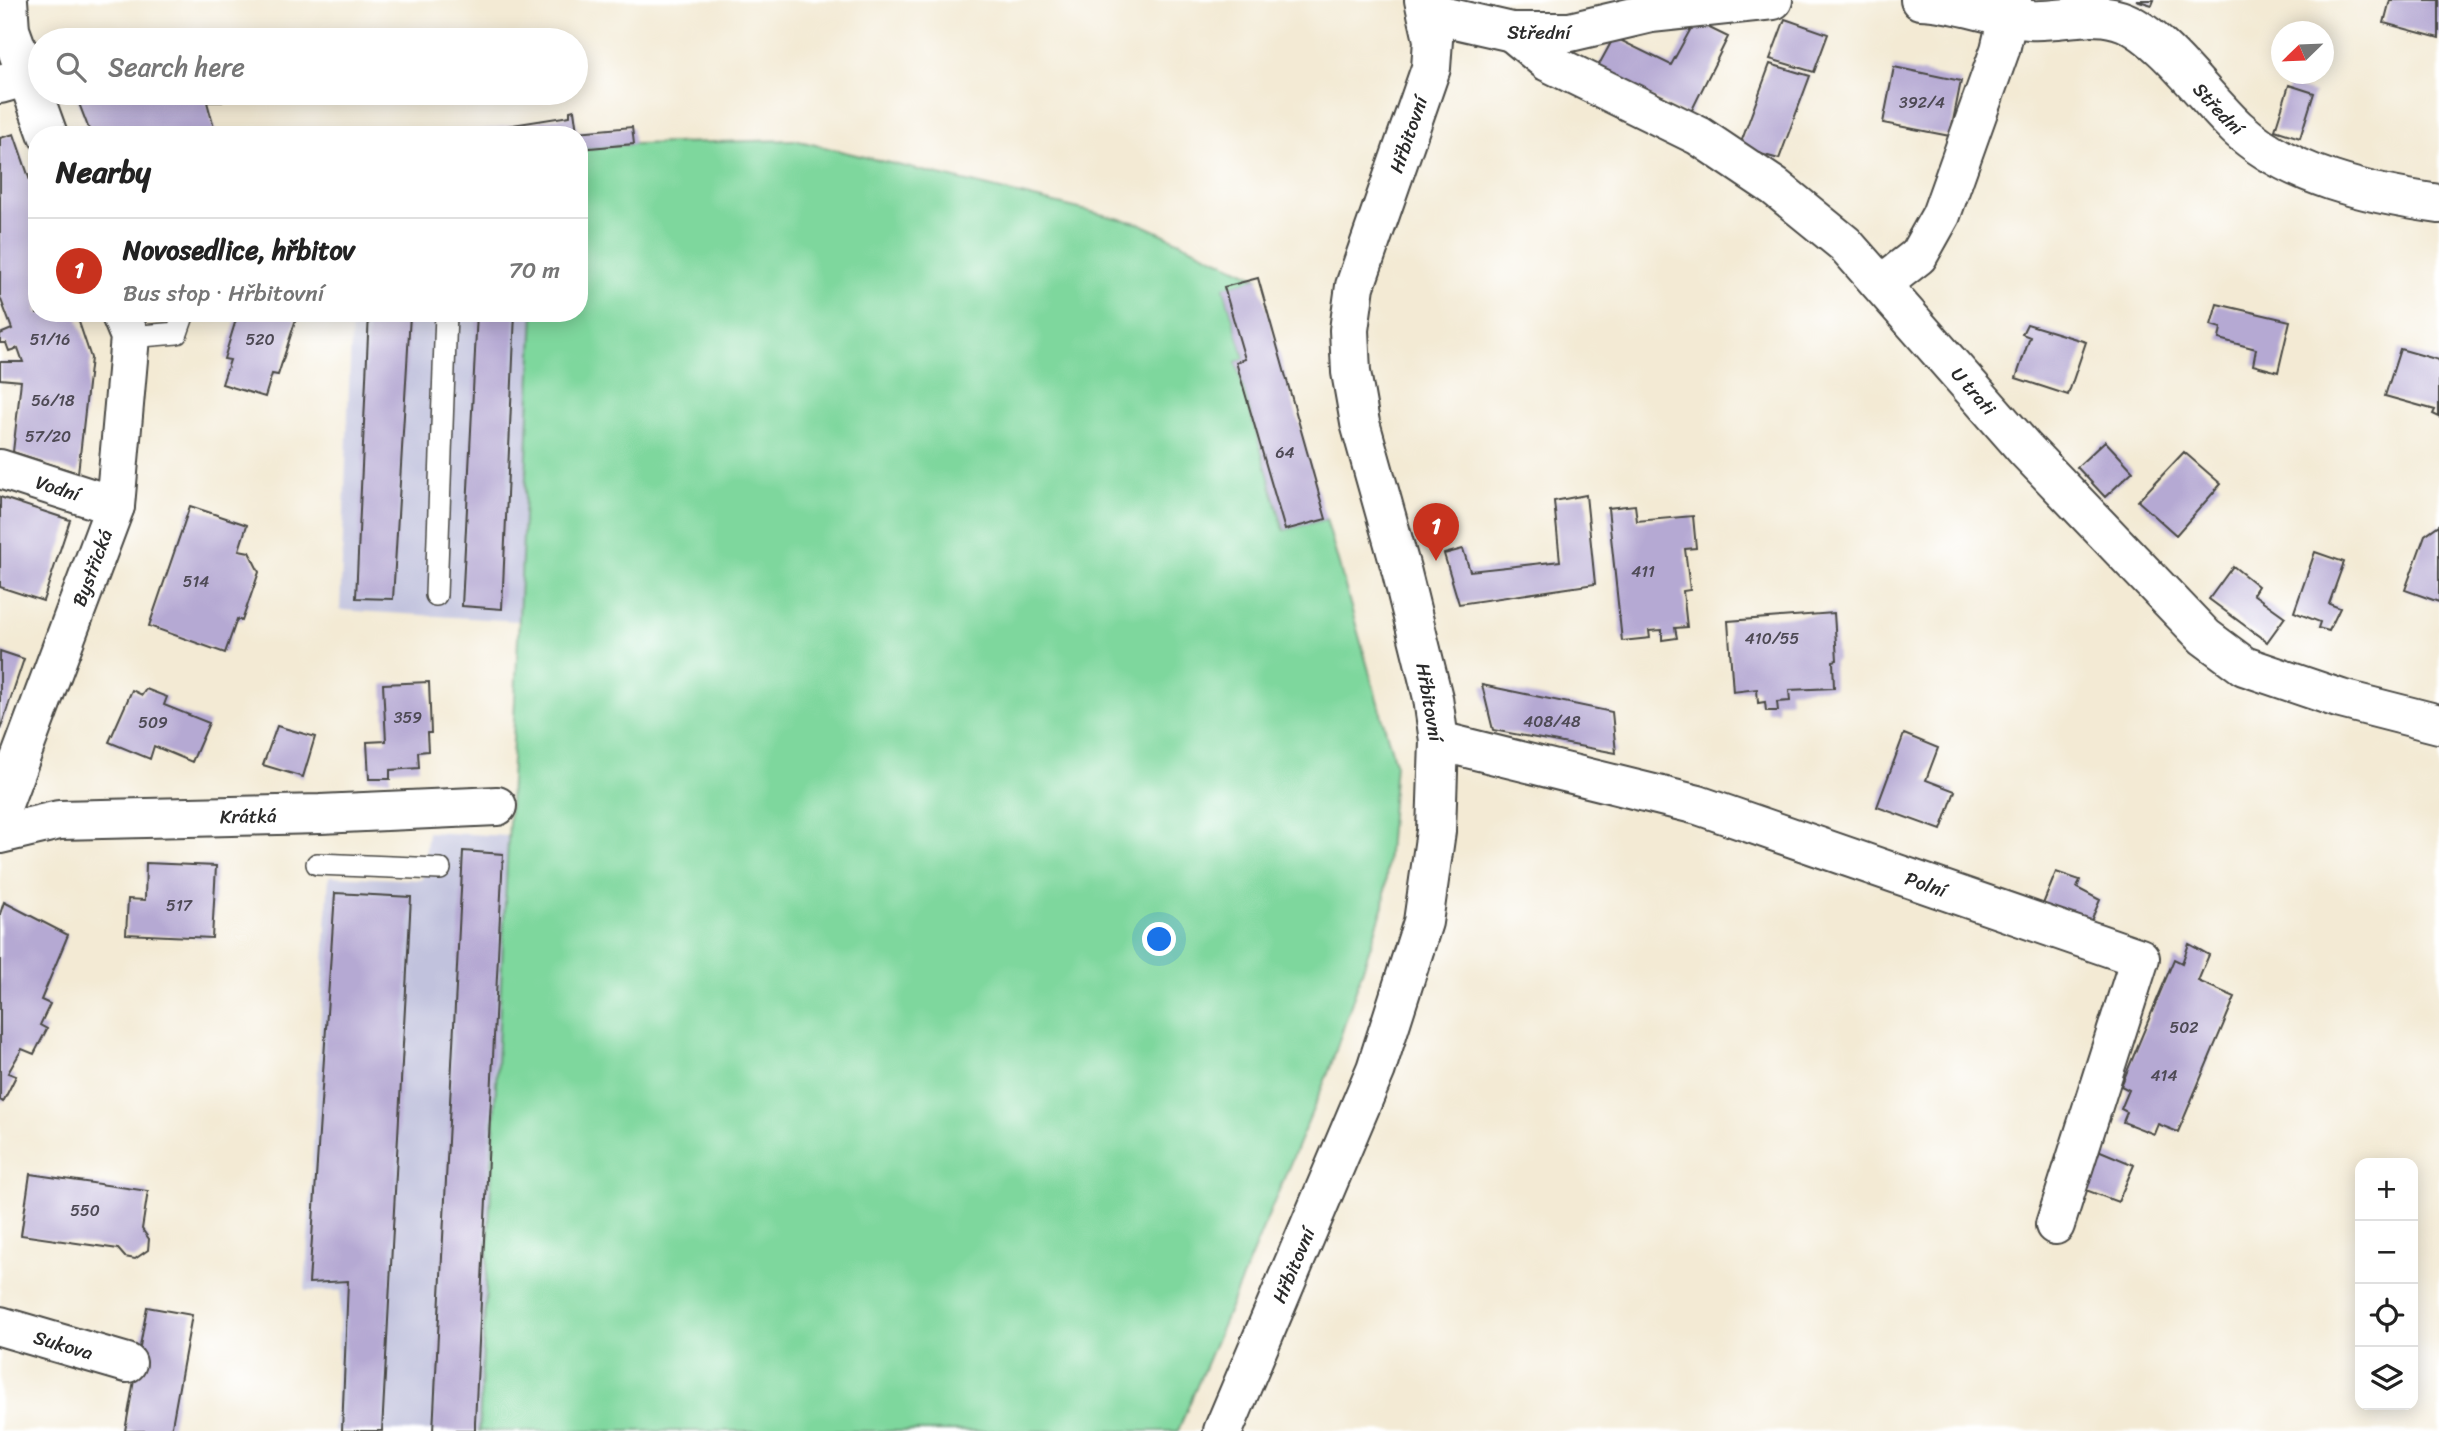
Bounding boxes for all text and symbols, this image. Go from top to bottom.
street label: Střední [1507,16,1573,49]
north arrow [2271,21,2334,84]
search box [28,28,588,105]
text: Search here [108,44,245,90]
icon: search [52,48,90,86]
street label: Střední [2185,75,2253,146]
house number: 392/4 [1899,88,1945,117]
street label: Hřbitovní [1380,89,1438,177]
text: Nearby [56,145,151,199]
text: Novosedlice, hřbitov [123,227,355,273]
text: 1 [74,250,84,291]
text: 70 m [509,250,560,291]
text: Bus stop · Hřbitovní [123,273,324,314]
house number: 51/16 [30,325,70,354]
house number: 520 [245,325,275,354]
street label: U trati [1942,359,2005,424]
house number: 56/18 [31,386,75,415]
house number: 57/20 [25,422,71,451]
house number: 64 [1275,438,1295,467]
street label: Vodní [32,466,87,512]
pin: 1 [1413,503,1459,561]
street label: Bystřická [63,524,122,611]
house number: 411 [1631,557,1655,586]
house number: 514 [183,567,209,596]
house number: 410/55 [1745,624,1799,653]
street label: Hřbitovní [1406,660,1453,747]
house number: 359 [394,703,422,732]
house number: 408/48 [1523,707,1581,736]
house number: 509 [138,708,168,737]
street label: Krátká [220,799,278,833]
street label: Polní [1900,862,1954,908]
house number: 517 [166,891,193,920]
your location [1142,922,1176,956]
house number: 502 [2169,1013,2199,1042]
house number: 414 [2151,1061,2177,1090]
map controls [2355,1158,2418,1410]
button: + [2355,1158,2418,1221]
house number: 550 [70,1196,100,1225]
street label: Hřbitovní [1263,1220,1325,1308]
button: − [2355,1221,2418,1284]
button: locate [2355,1284,2418,1347]
street label: Sukova [30,1321,97,1369]
button: layers [2355,1347,2418,1410]

